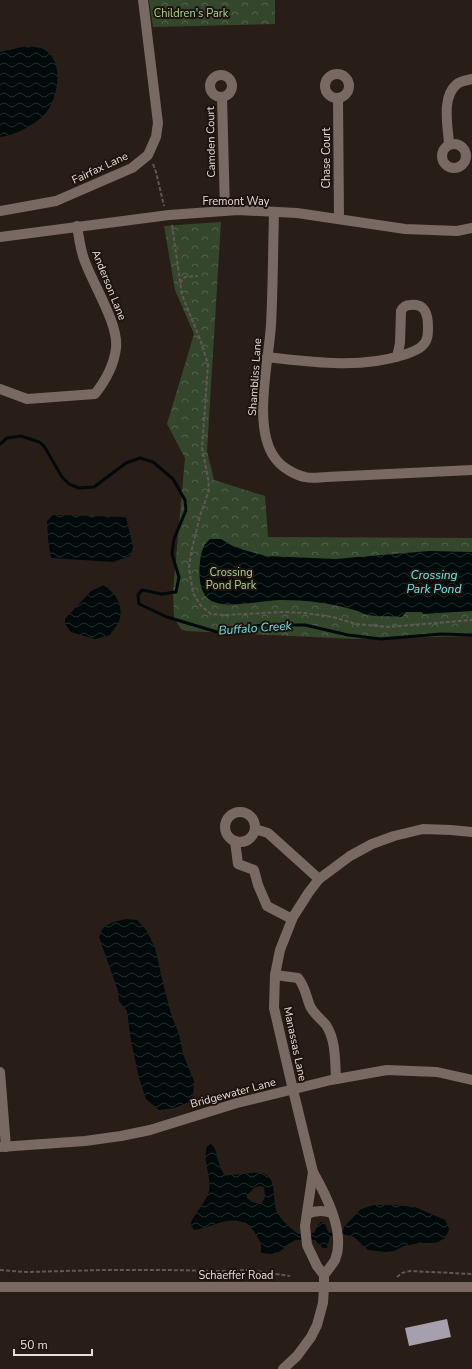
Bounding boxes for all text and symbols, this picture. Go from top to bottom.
park label: Children's Park [154,6,229,21]
street label: Camden Court [203,106,219,178]
street label: Chase Court [319,127,334,188]
street label: Fairfax Lane [69,148,131,188]
street label: Fremont Way [202,194,270,209]
street label: Anderson Lane [88,248,130,323]
street label: Shambliss Lane [245,338,265,416]
park label: Crossing Pond Park [206,565,257,593]
water label: Crossing Park Pond [407,567,461,597]
water label: Buffalo Creek [218,617,293,639]
street label: Manassas Lane [280,1005,310,1083]
street label: Bridgewater Lane [189,1074,278,1112]
street label: Schaeffer Road [199,1268,274,1283]
scale bar [14,1331,92,1357]
text: 50 m [20,1337,48,1353]

